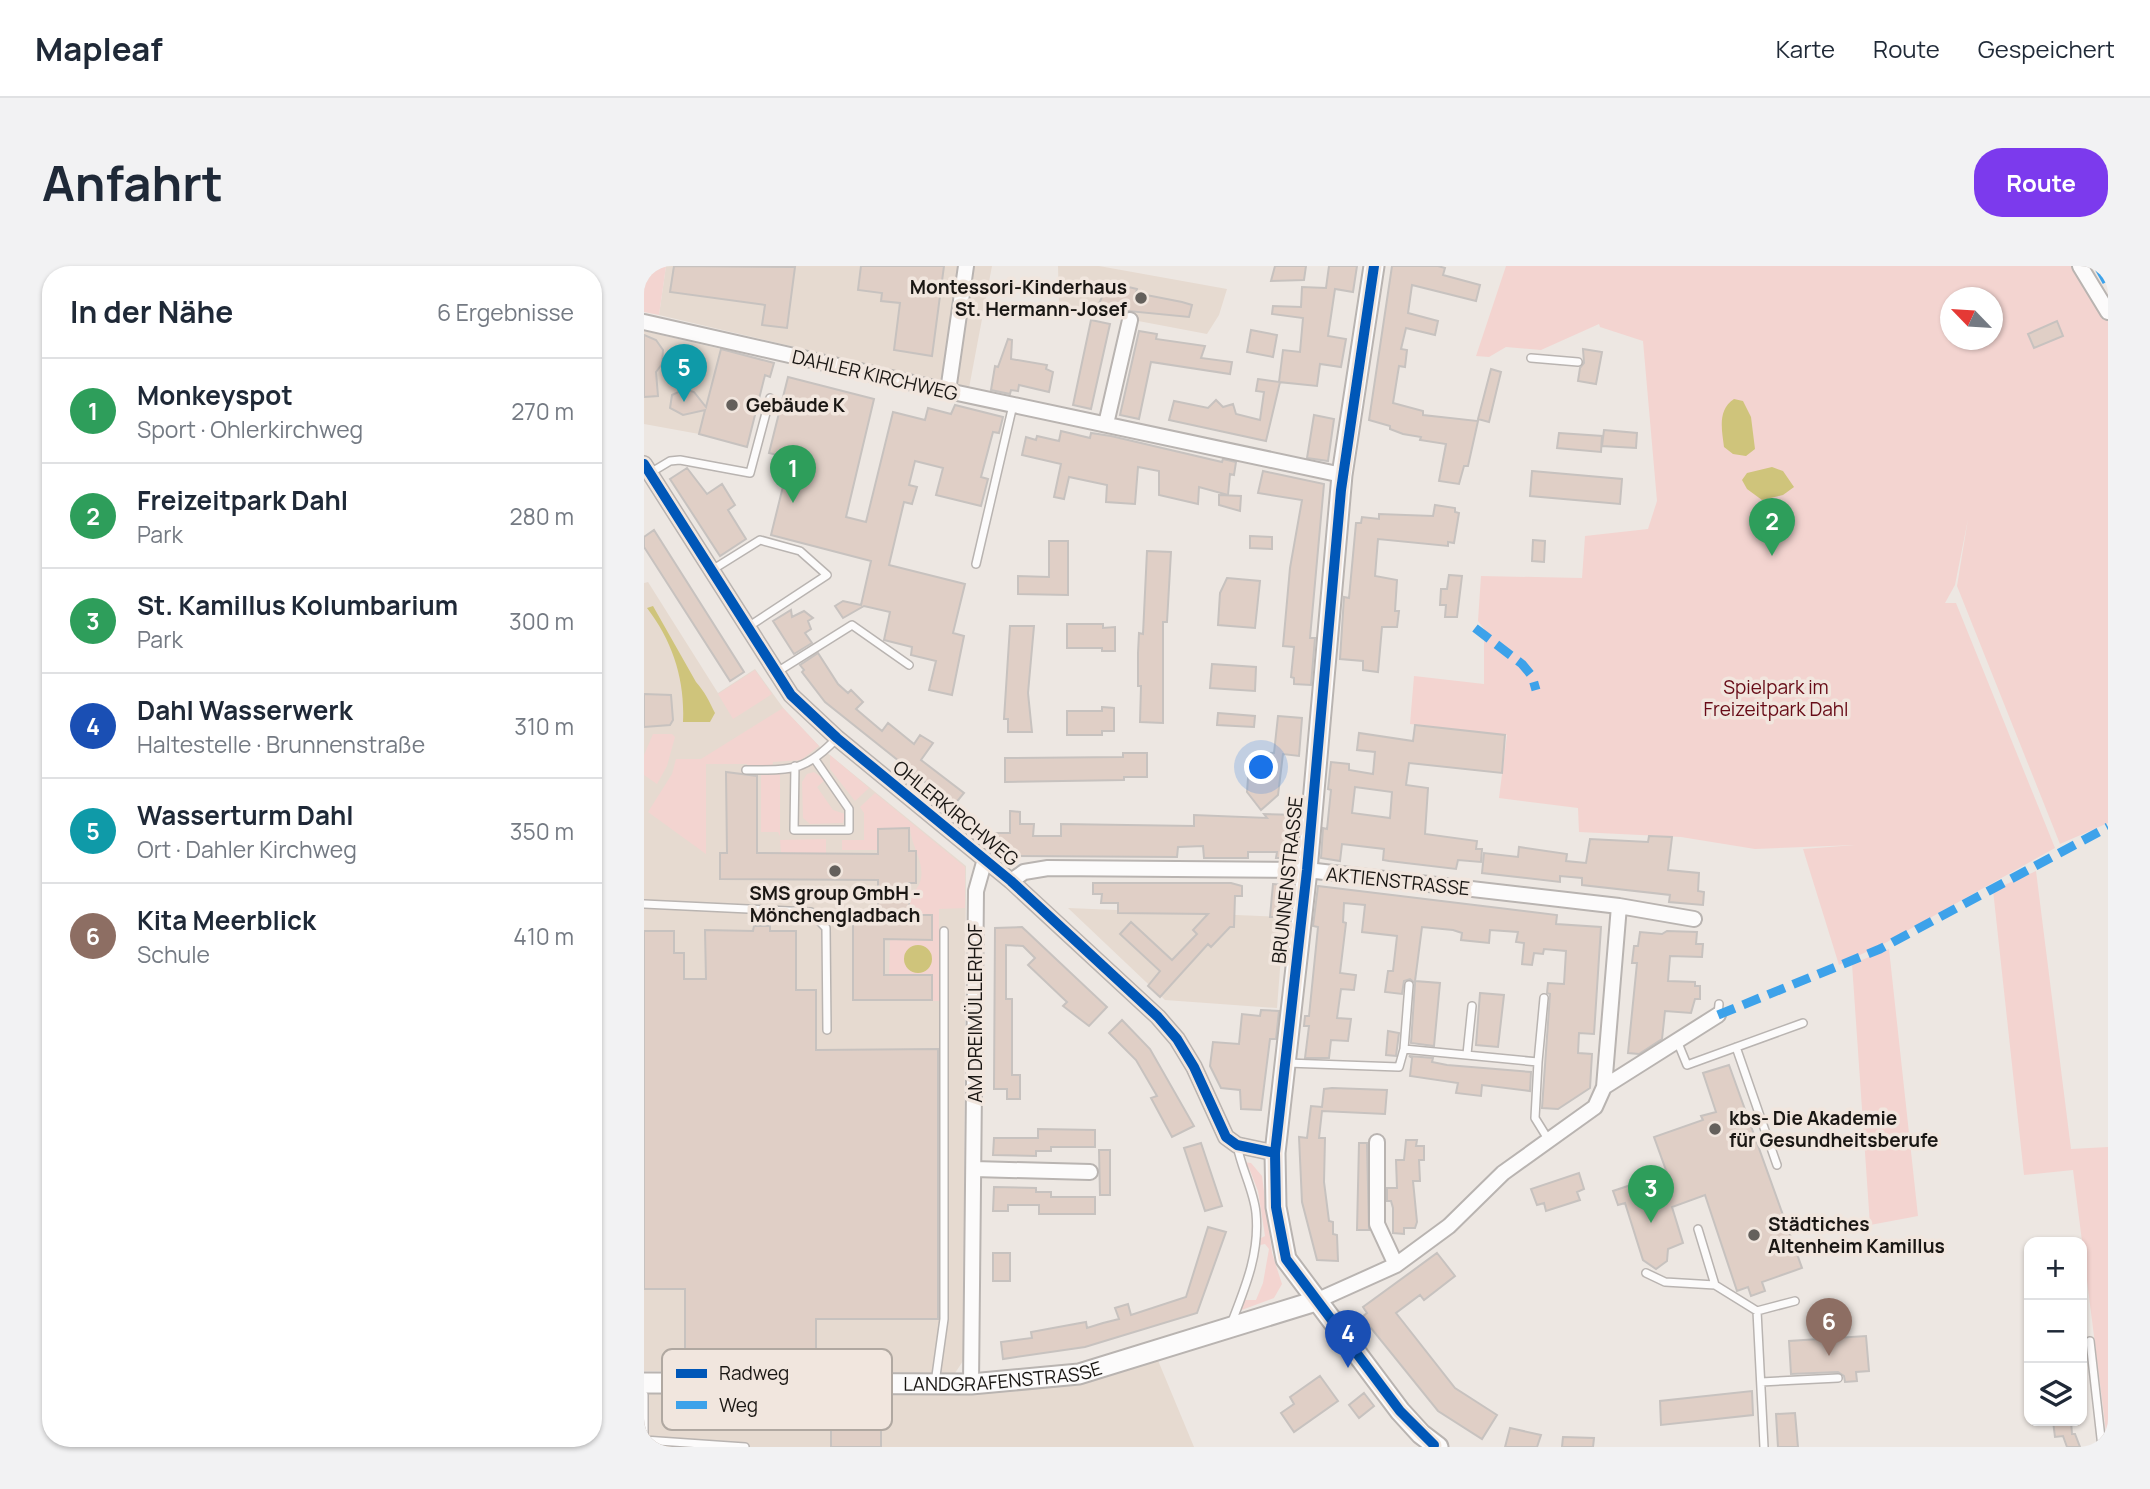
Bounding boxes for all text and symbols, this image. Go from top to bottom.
text: Mapleaf [35,26,163,71]
text: Karte [1776,32,1835,65]
text: Route [1873,32,1940,65]
text: Gespeichert [1978,32,2115,65]
button: Route [1974,148,2108,217]
text: Anfahrt [42,149,223,216]
place label: Montessori-Kinderhaus St. Hermann-Josef [910,274,1127,322]
north arrow [1940,287,2003,350]
marker: Montessori-Kinderhaus St. Hermann-Josef [1133,290,1149,306]
text: In der Nähe [70,291,233,332]
text: 6 Ergebnisse [437,296,574,328]
street label: DAHLER KIRCHWEG [790,343,960,407]
pin: 5 [661,344,707,402]
text: Monkeyspot [137,377,293,413]
place label: Gebäude K [746,392,846,418]
text: 1 [88,395,98,427]
text: 270 m [511,395,574,427]
marker: Gebäude K [724,397,740,413]
text: Sport · Ohlerkirchweg [137,413,363,445]
pin: 1 [770,445,816,503]
text: Freizeitpark Dahl [137,482,348,518]
pin: 2 [1749,498,1795,556]
text: 2 [86,500,100,532]
text: 280 m [509,500,574,532]
text: Park [137,518,183,550]
text: St. Kamillus Kolumbarium [137,587,458,623]
text: 3 [86,605,100,637]
text: 300 m [509,605,574,637]
text: Park [137,623,183,655]
park label: Spielpark im Freizeitpark Dahl [1703,674,1849,722]
text: Dahl Wasserwerk [137,692,353,728]
text: 4 [86,710,100,742]
text: 310 m [514,710,574,742]
text: Haltestelle · Brunnenstraße [137,728,425,760]
your location [1244,750,1278,784]
street label: OHLERKIRCHWEG [888,754,1024,872]
street label: BRUNNENSTRASSE [1265,795,1309,965]
text: Wasserturm Dahl [137,797,354,833]
text: 5 [86,815,100,847]
text: 350 m [510,815,574,847]
text: Ort · Dahler Kirchweg [137,833,357,865]
street label: AKTIENSTRASSE [1325,861,1471,901]
marker: SMS group GmbH - Mönchengladbach [827,863,843,879]
place label: SMS group GmbH - Mönchengladbach [749,880,921,928]
text: Kita Meerblick [137,902,316,938]
text: 6 [86,920,100,952]
text: 410 m [513,920,574,952]
street label: AM DREIMÜLLERHOF [962,923,988,1103]
text: Schule [137,938,210,970]
place label: kbs- Die Akademie für Gesundheitsberufe [1729,1105,1938,1153]
marker: kbs- Die Akademie für Gesundheitsberufe [1707,1121,1723,1137]
pin: 3 [1628,1165,1674,1223]
place label: Städtiches Altenheim Kamillus [1768,1211,1945,1259]
marker: Städtiches Altenheim Kamillus [1746,1227,1762,1243]
map controls [2024,1237,2087,1426]
button: + [2024,1237,2087,1300]
pin: 6 [1806,1298,1852,1356]
button: − [2024,1300,2087,1363]
pin: 4 [1325,1310,1371,1368]
legend [662,1349,892,1430]
street label: LANDGRAFENSTRASSE [903,1355,1105,1397]
text: Radweg [719,1360,789,1386]
button: layers [2024,1363,2087,1426]
text: Weg [719,1392,758,1418]

